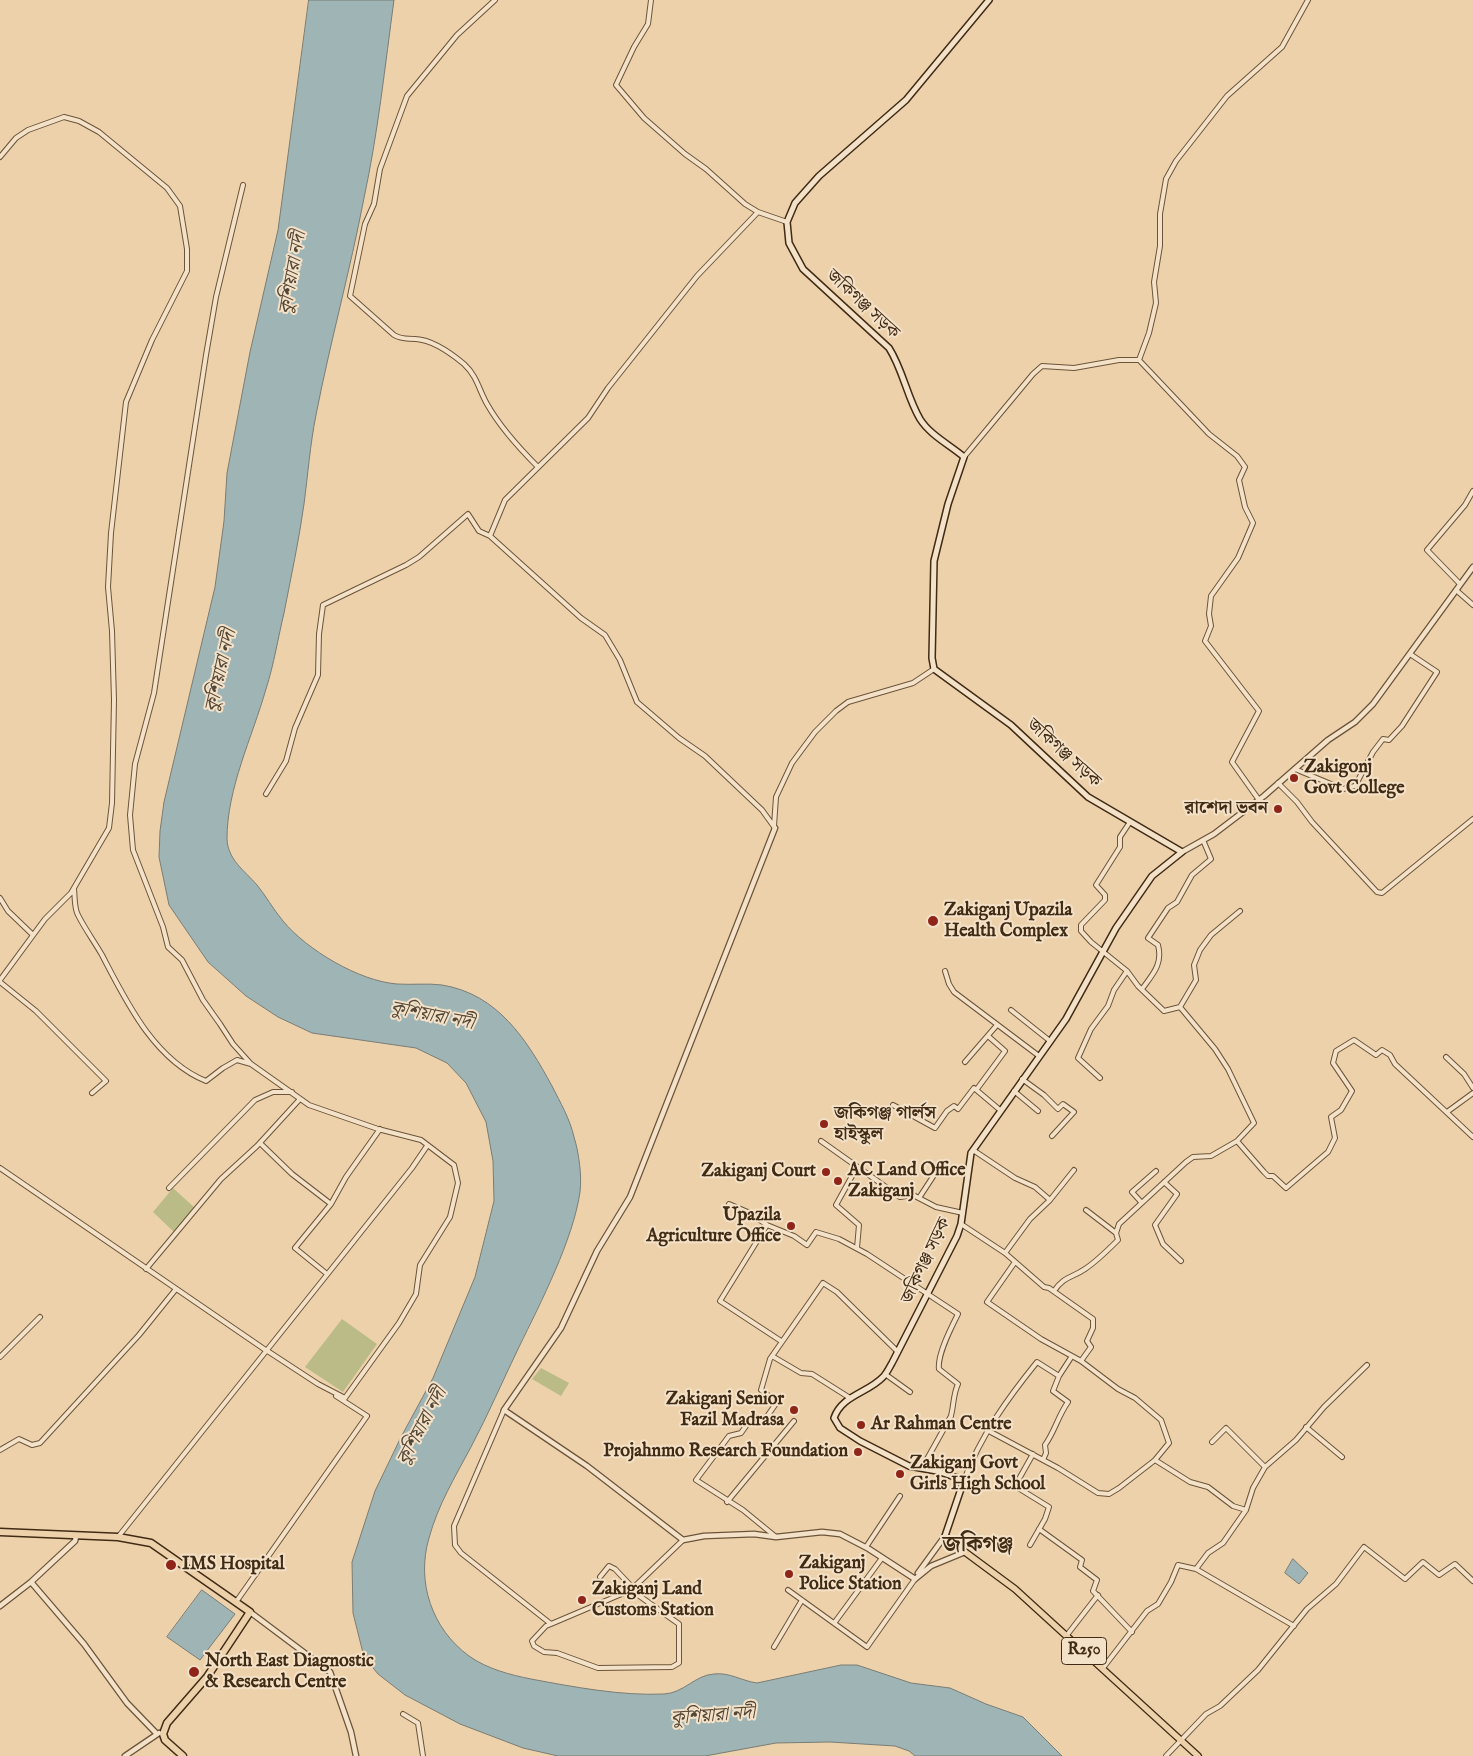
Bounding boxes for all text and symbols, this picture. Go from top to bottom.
water label: কুশিয়ারা নদী [275,230,313,316]
street label: জকিগঞ্জ সড়ক [821,266,903,344]
water label: কুশিয়ারা নদী [201,627,243,715]
street label: জকিগঞ্জ সড়ক [1021,715,1105,793]
place label: Zakigonj Govt College [1304,757,1404,800]
marker: Zakigonj Govt College [1288,772,1300,784]
place label: রাশেদা ভবন [1185,798,1268,820]
marker: রাশেদা ভবন [1272,803,1284,815]
place label: Zakiganj Upazila Health Complex [944,900,1072,942]
marker: Zakiganj Upazila Health Complex [926,914,940,928]
water label: কুশিয়ারা নদী [389,998,475,1036]
place label: জকিগঞ্জ গার্লস হাইস্কুল [834,1103,936,1146]
marker: জকিগঞ্জ গার্লস হাইস্কুল [818,1118,830,1130]
place label: AC Land Office Zakiganj [848,1160,965,1202]
place label: Zakiganj Court [701,1161,816,1183]
marker: Zakiganj Court [820,1166,832,1178]
marker: AC Land Office Zakiganj [832,1175,844,1187]
place label: Upazila Agriculture Office [646,1205,781,1248]
street label: জকিগঞ্জ সড়ক [898,1215,956,1307]
marker: Upazila Agriculture Office [785,1220,797,1232]
water label: কুশিয়ারা নদী [393,1385,453,1469]
place label: Zakiganj Senior Fazil Madrasa [666,1389,784,1432]
marker: Zakiganj Senior Fazil Madrasa [788,1404,800,1416]
place label: Ar Rahman Centre [871,1414,1012,1436]
marker: Ar Rahman Centre [855,1419,867,1431]
place label: Projahnmo Research Foundation [603,1441,848,1463]
marker: Projahnmo Research Foundation [852,1446,864,1458]
place label: Zakiganj Govt Girls High School [910,1453,1045,1496]
marker: Zakiganj Govt Girls High School [894,1468,906,1480]
district label: জকিগঞ্জ [943,1533,1013,1559]
place label: Zakiganj Police Station [799,1553,902,1596]
place label: IMS Hospital [182,1554,284,1576]
marker: IMS Hospital [164,1558,178,1572]
marker: Zakiganj Police Station [783,1568,795,1580]
place label: Zakiganj Land Customs Station [592,1579,714,1622]
marker: Zakiganj Land Customs Station [576,1594,588,1606]
road number: R250 [1062,1638,1106,1664]
place label: North East Diagnostic & Research Centre [205,1651,374,1694]
marker: North East Diagnostic & Research Centre [187,1665,201,1679]
water label: কুশিয়ারা নদী [670,1703,756,1731]

